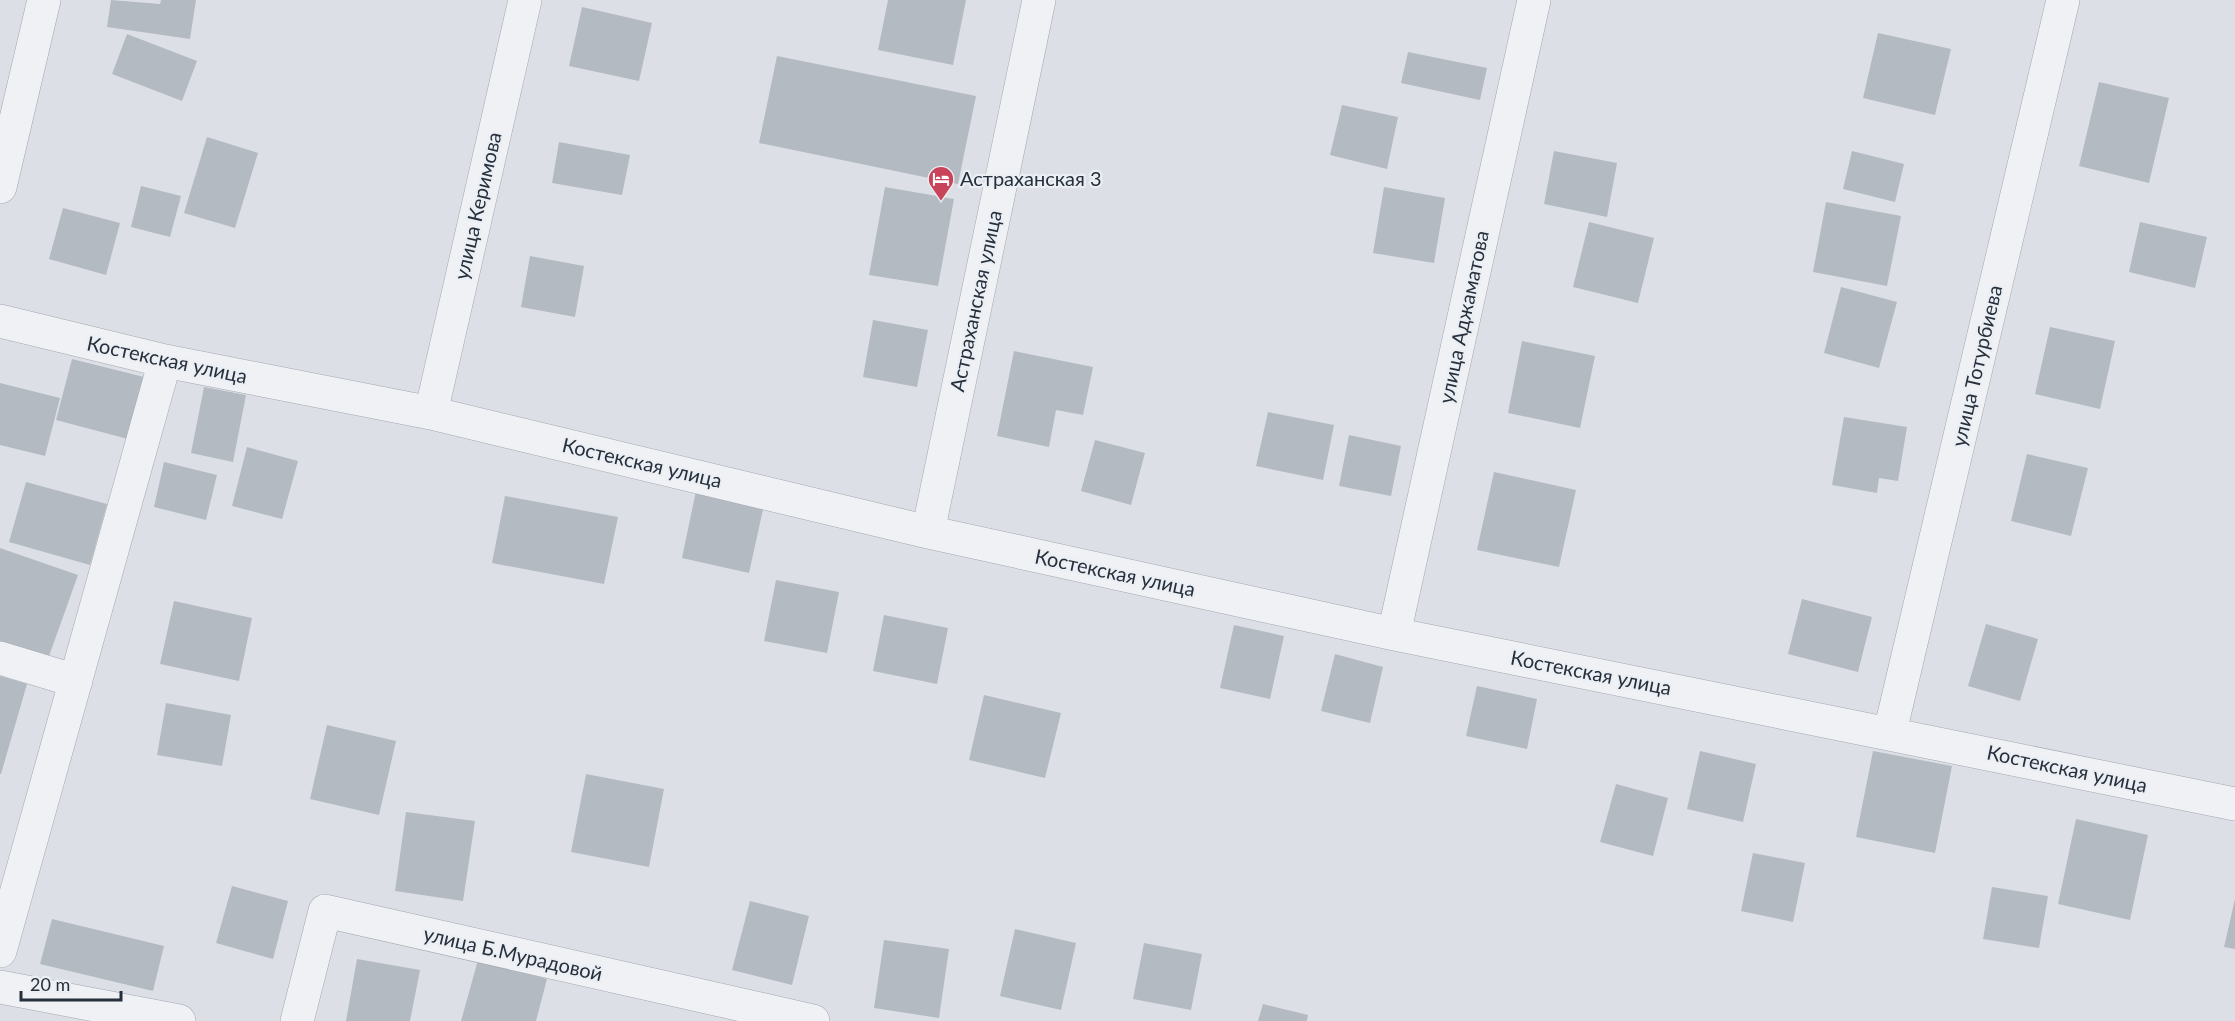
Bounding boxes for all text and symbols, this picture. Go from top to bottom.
street label: улица Керимова [448,130,506,282]
hotel icon: Астраханская 3 [926,164,956,202]
place label: Астраханская 3 [960,166,1102,190]
street label: Астраханская улица [944,208,1006,394]
street label: улица Аджаматова [1433,228,1493,405]
street label: улица Тотурбиева [1946,283,2006,449]
street label: Костекская улица [85,330,250,388]
street label: Костекская улица [560,432,724,492]
street label: Костекская улица [1033,543,1198,601]
street label: Костекская улица [1509,645,1674,699]
street label: Костекская улица [1985,739,2150,797]
street label: улица Б.Мурадовой [421,921,605,985]
scale bar [21,964,122,1002]
text: 20 m [30,973,70,995]

